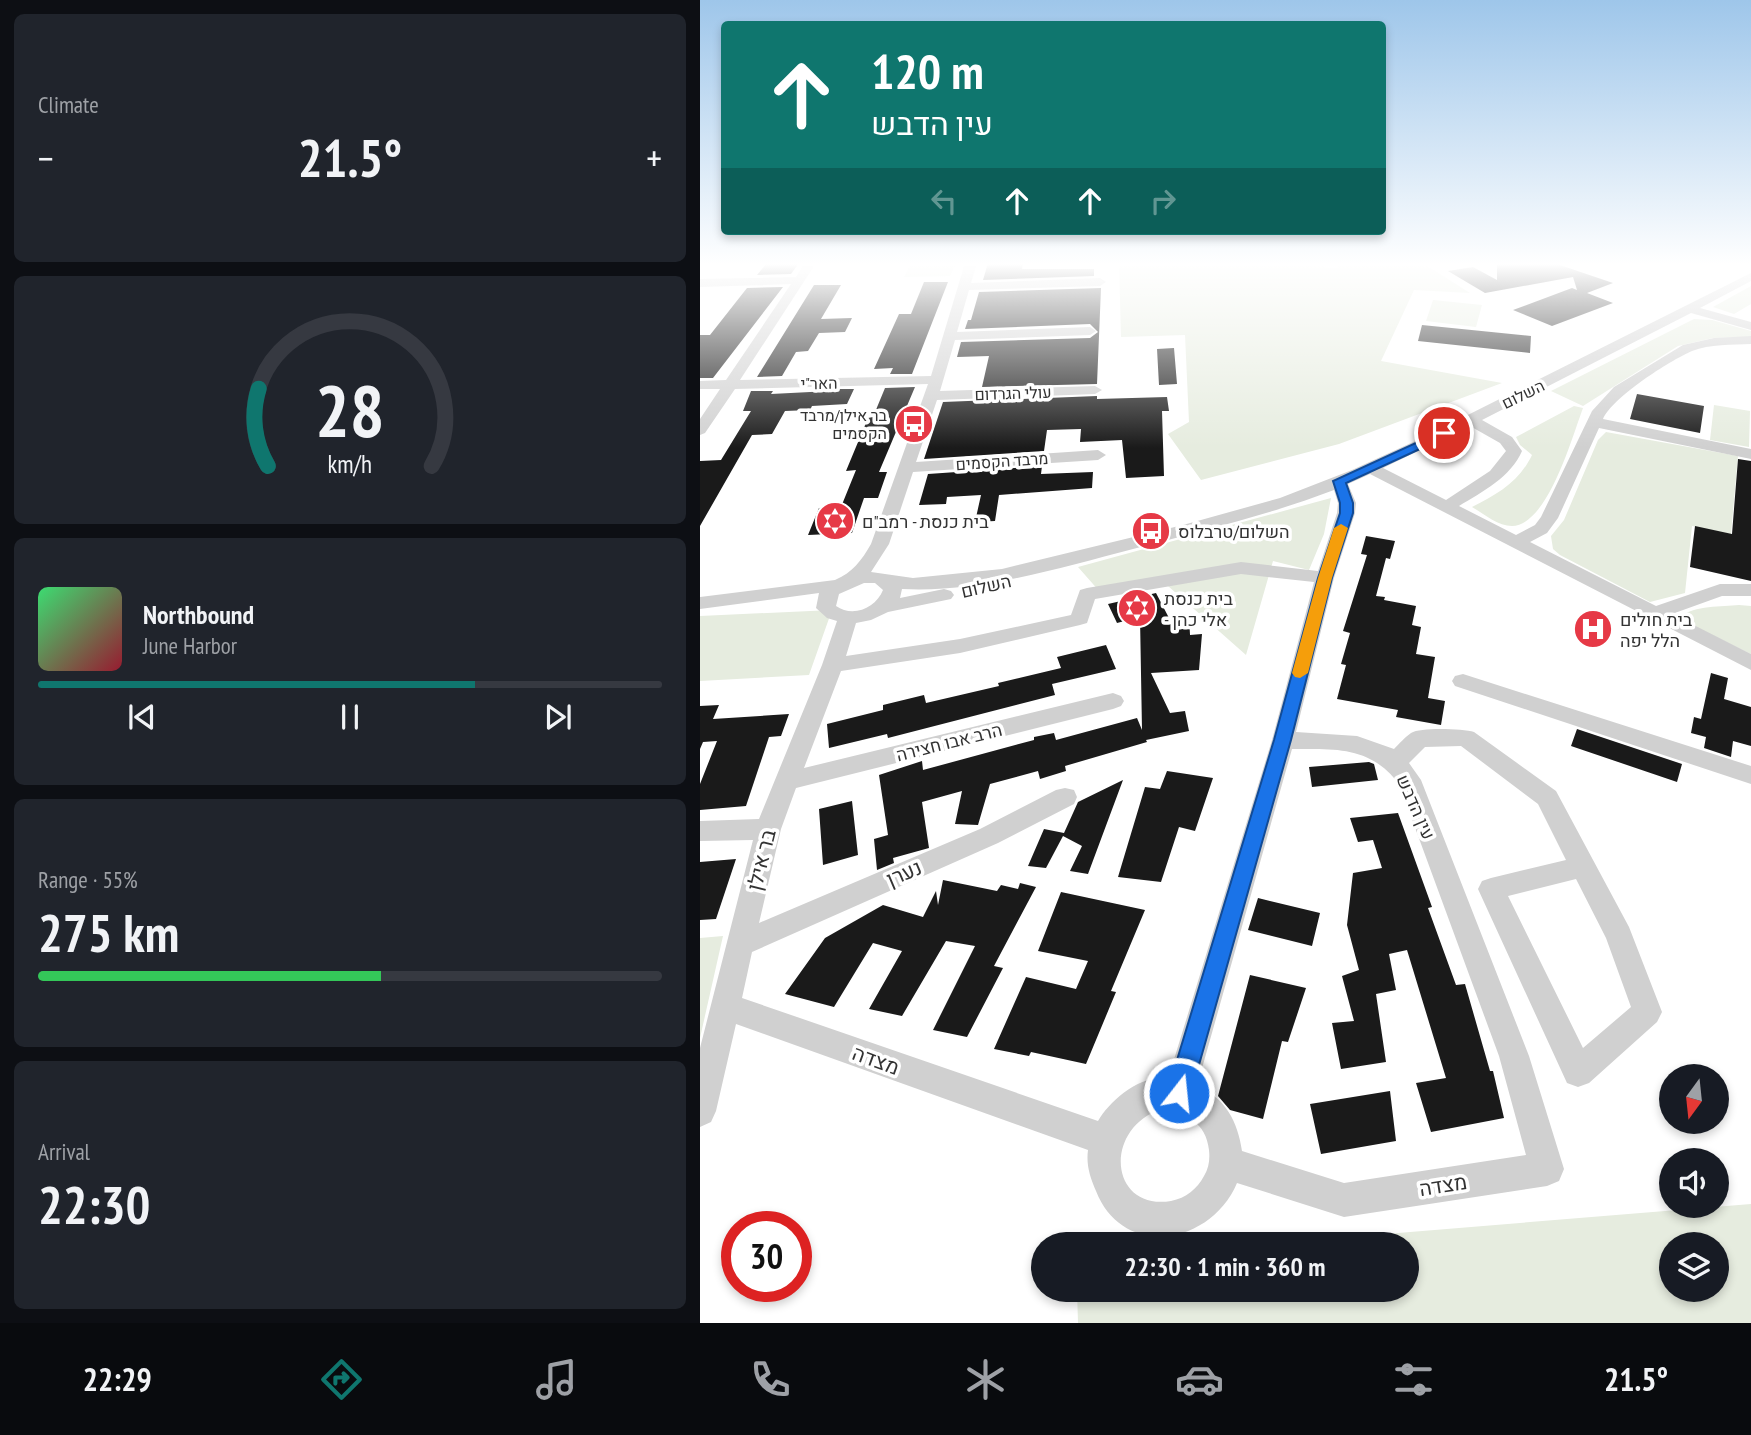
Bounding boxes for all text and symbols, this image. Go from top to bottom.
text: 120 m [871,39,984,103]
icon: ahead [756,49,847,140]
text: Climate [38,90,99,119]
text: עין הדבש [871,102,993,144]
text: 21.5° [298,124,402,191]
text: − [38,133,54,182]
text: + [646,133,662,182]
icon: left [925,182,963,220]
icon: ahead [998,182,1036,220]
icon: ahead [1071,182,1109,220]
icon: right [1144,182,1182,220]
text: 28 [315,362,385,456]
street label: האר"י [800,373,838,393]
street label: השלום [1498,375,1548,413]
street label: עולי הגרדום [974,382,1052,404]
bus stop icon: בר אילן/מרבד הקסמים [893,403,935,445]
pin [1414,403,1474,463]
place label: בר אילן/מרבד הקסמים [800,405,888,443]
icon: arrive [1425,414,1463,452]
text: km/h [328,447,372,479]
street label: מרבד הקסמים [955,448,1049,474]
synagogue icon: בית כנסת - רמב"ם [814,500,856,542]
place label: בית כנסת - רמב"ם [862,510,989,533]
bus stop icon: השלום/טרבלוס [1130,510,1172,552]
place label: השלום/טרבלוס [1178,520,1290,543]
street label: השלום [959,569,1013,603]
synagogue icon: בית כנסת - אלי כהן [1116,587,1158,629]
place label: בית כנסת - אלי כהן [1164,587,1233,631]
text: Northbound [143,598,254,631]
hospital icon: בית חולים הלל יפה [1572,608,1614,650]
place label: בית חולים הלל יפה [1620,608,1693,652]
text: June Harbor [143,631,237,660]
icon: previous [123,698,161,736]
icon: pause [331,698,369,736]
icon: next [539,698,577,736]
street label: הרב אבו חצירה [894,718,1004,766]
street label: עין הדבש [1392,771,1440,843]
street label: בר אילן [740,826,782,894]
street label: נערן [882,854,926,892]
text: Range · 55% [38,865,138,894]
text: 275 km [38,899,179,966]
street label: מצדה [849,1039,903,1081]
position arrow [1142,1056,1216,1130]
north arrow [1659,1064,1729,1134]
map controls [1659,1064,1729,1302]
text: Arrival [38,1137,90,1166]
button: sound [1659,1148,1729,1218]
street label: מצדה [1417,1168,1469,1202]
text: 22:30 [38,1171,150,1238]
speed limit sign: 30 [721,1211,812,1302]
button: layers [1659,1232,1729,1302]
text: 22:30 · 1 min · 360 m [1125,1250,1325,1283]
icon: directions [317,1355,366,1404]
icon: music [532,1355,581,1404]
icon: phone [746,1355,795,1404]
icon: climate [961,1355,1010,1404]
icon: car [1175,1355,1224,1404]
icon: filters [1389,1355,1438,1404]
text: 22:29 [83,1358,152,1400]
text: 21.5° [1604,1358,1668,1400]

